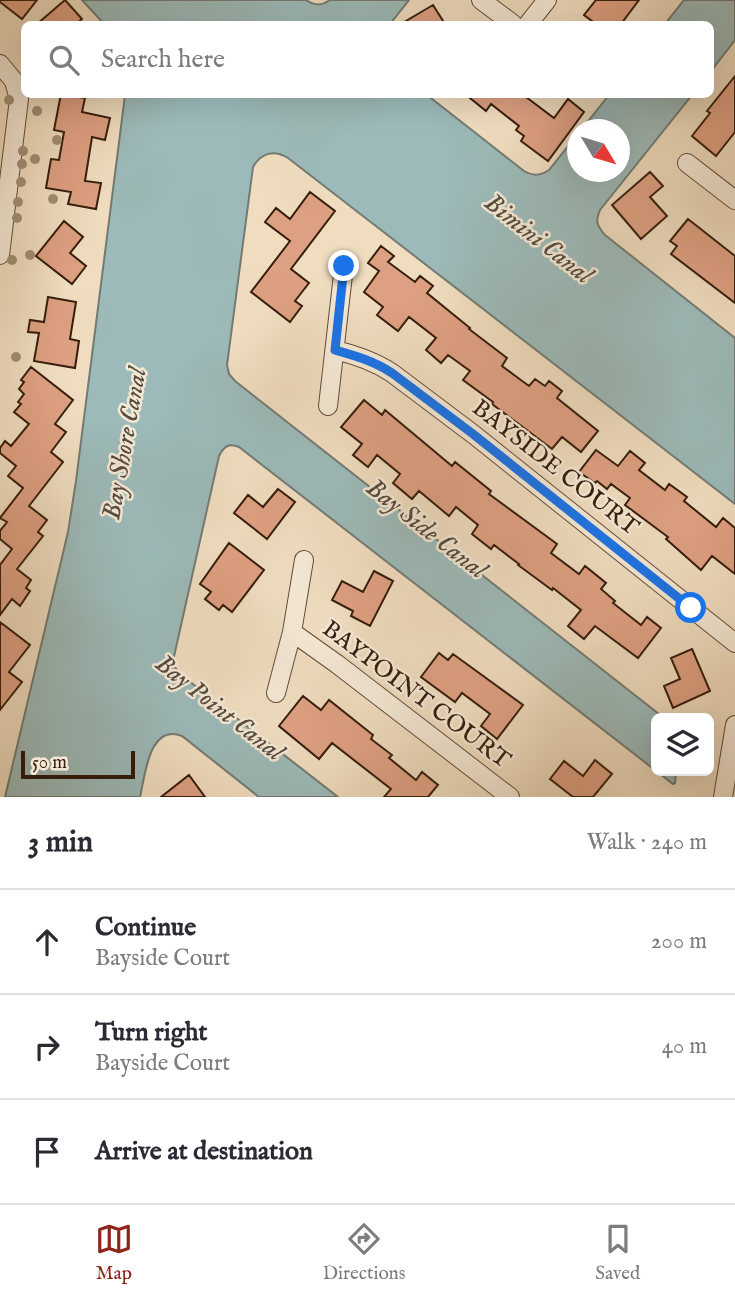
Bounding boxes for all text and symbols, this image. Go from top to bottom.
search box [21,21,714,98]
icon: search [45,41,83,79]
text: Search here [101,43,225,76]
north arrow [567,119,630,182]
water label: Bimini Canal [477,186,600,293]
route end [328,250,359,281]
water label: Bay Shore Canal [95,363,155,523]
street label: BAYSIDE COURT [465,393,645,543]
water label: Bay Side Canal [359,472,495,588]
route start [675,592,706,623]
street label: BAYPOINT COURT [316,614,517,776]
water label: Bay Point Canal [148,647,292,770]
map controls [651,713,714,776]
button: layers [651,713,714,776]
scale bar [21,748,135,780]
text: 50 m [32,751,67,775]
text: 3 min [28,824,93,862]
text: Walk · 240 m [587,828,707,857]
text: Continue [95,911,196,944]
icon: ahead [28,923,66,961]
text: 200 m [651,927,707,956]
text: Bayside Court [95,944,230,973]
text: Turn right [95,1016,208,1049]
icon: right [28,1028,66,1066]
text: 40 m [662,1032,707,1061]
text: Bayside Court [95,1049,230,1078]
icon: arrive [28,1133,66,1171]
text: Arrive at destination [95,1135,313,1168]
tab: Map [95,1220,133,1286]
tab: Directions [323,1220,405,1286]
tab: Saved [595,1220,640,1286]

